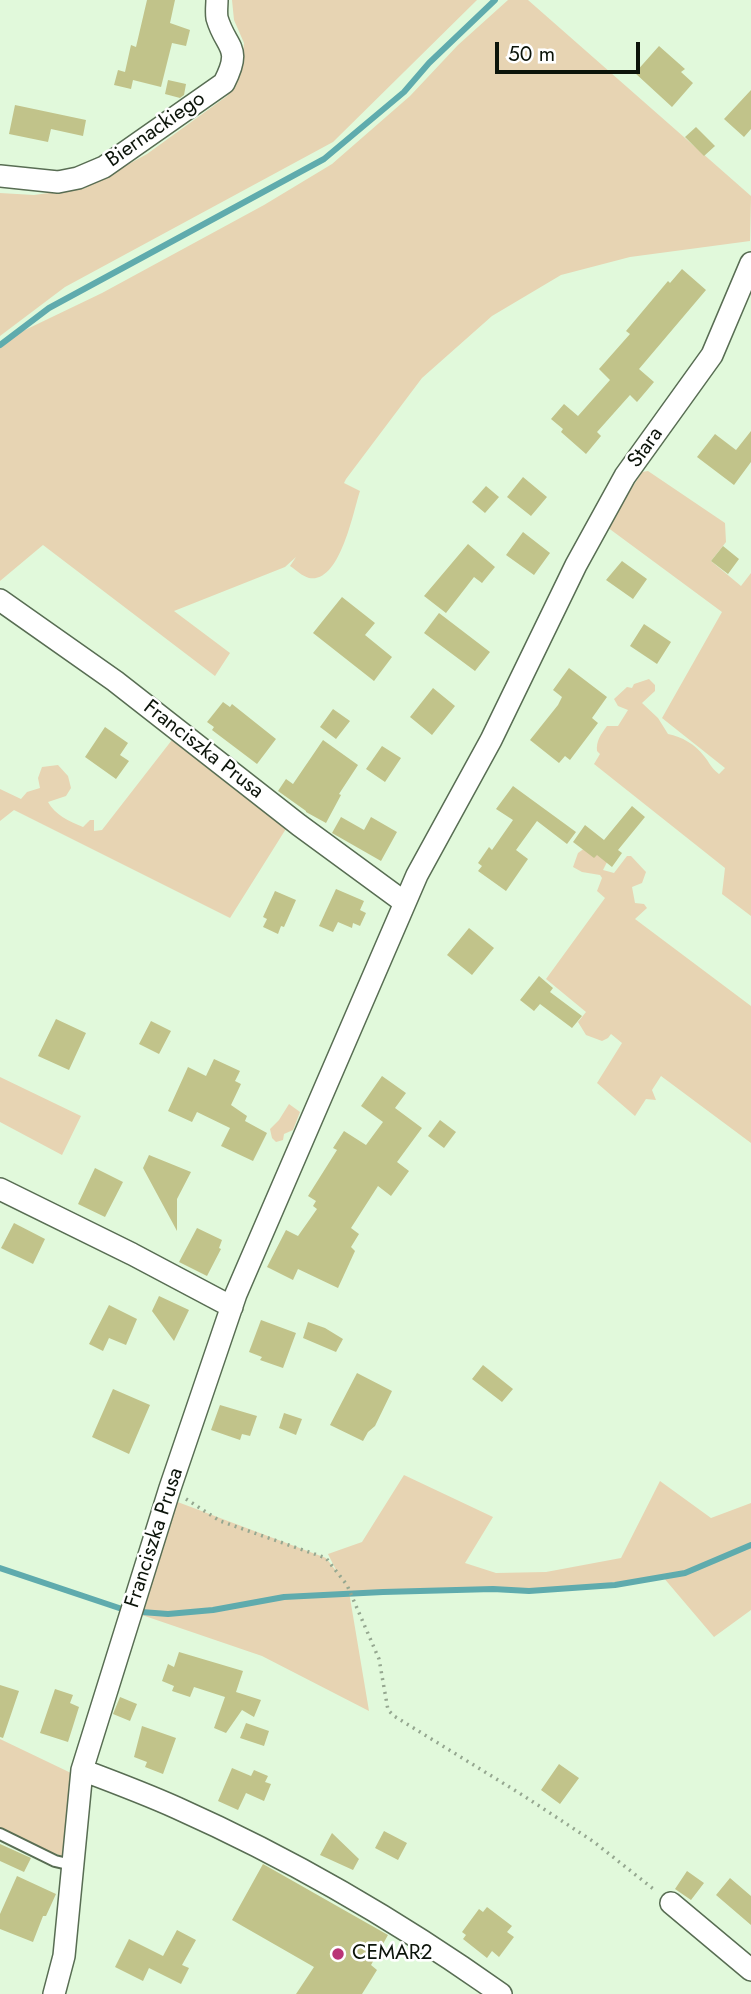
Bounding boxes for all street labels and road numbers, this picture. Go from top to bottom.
street label: Biernackiego [102,87,210,173]
street label: Stara [623,423,669,473]
street label: Franciszka Prusa [138,695,268,805]
street label: Franciszka Prusa [121,1465,189,1611]

